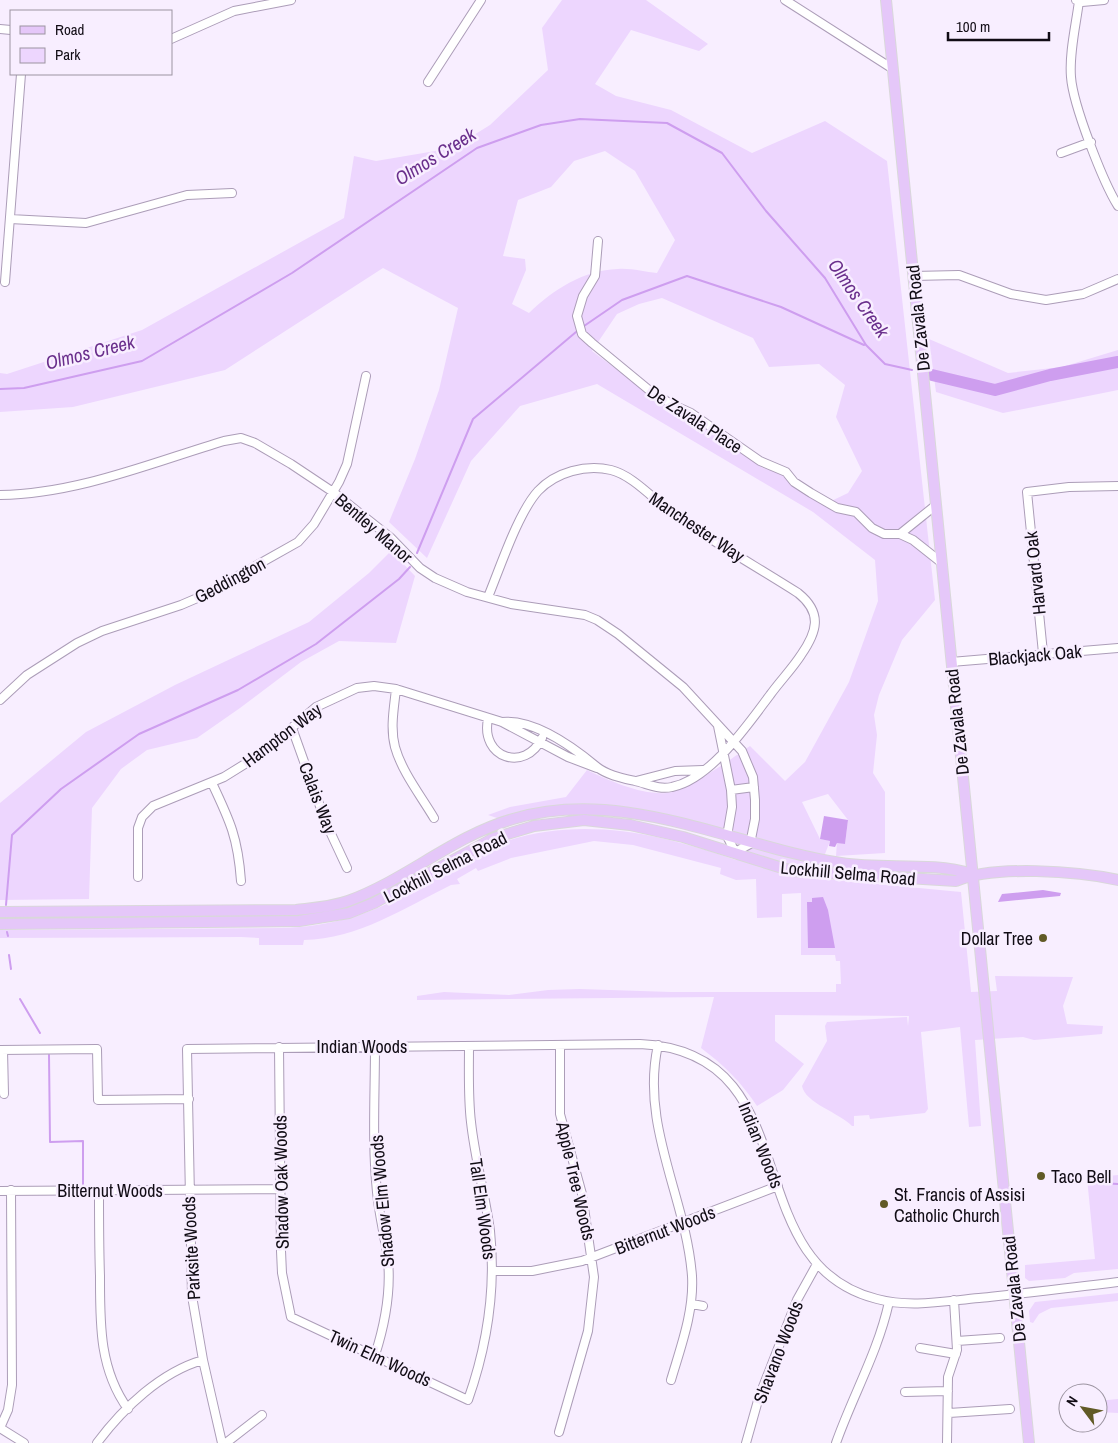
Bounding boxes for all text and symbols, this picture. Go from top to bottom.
legend [10,10,172,75]
scale bar [948,10,1049,42]
text: 100 m [956,16,990,37]
text: Road [55,19,84,40]
text: Park [55,44,81,65]
water label: Olmos Creek [390,120,481,191]
water label: Olmos Creek [822,253,896,344]
street label: De Zavala Road [900,264,936,372]
water label: Olmos Creek [43,328,138,376]
street label: De Zavala Place [643,379,747,459]
street label: Manchester Way [644,486,750,569]
street label: Bentley Manor [330,487,418,569]
street label: Harvard Oak [1018,529,1052,616]
street label: Geddington [190,551,270,609]
street label: Blackjack Oak [987,638,1083,672]
street label: De Zavala Road [939,668,975,776]
street label: Hampton Way [237,697,327,773]
street label: Calais Way [293,759,343,838]
street label: Lockhill Selma Road [379,825,511,909]
street label: Lockhill Selma Road [779,855,917,891]
place label: Dollar Tree [961,926,1033,951]
marker: Dollar Tree [1037,932,1049,944]
street label: Indian Woods [317,1034,407,1059]
street label: Indian Woods [732,1098,790,1192]
street label: Shadow Oak Woods [267,1115,295,1249]
street label: Apple Tree Woods [550,1118,602,1243]
street label: Shadow Elm Woods [364,1134,400,1268]
street label: Tall Elm Woods [464,1157,502,1261]
place label: Taco Bell [1051,1164,1111,1189]
marker: Taco Bell [1035,1170,1047,1182]
street label: Bitternut Woods [57,1178,163,1203]
place label: St. Francis of Assisi Catholic Church [894,1182,1025,1228]
street label: Parksite Woods [176,1195,206,1301]
marker: St. Francis of Assisi Catholic Church [878,1198,890,1210]
street label: Bitternut Woods [611,1199,719,1261]
street label: De Zavala Road [996,1235,1032,1343]
street label: Shavano Woods [747,1297,809,1407]
street label: Twin Elm Woods [325,1323,435,1393]
north arrow [1058,1383,1108,1433]
text: N [1062,1393,1082,1409]

